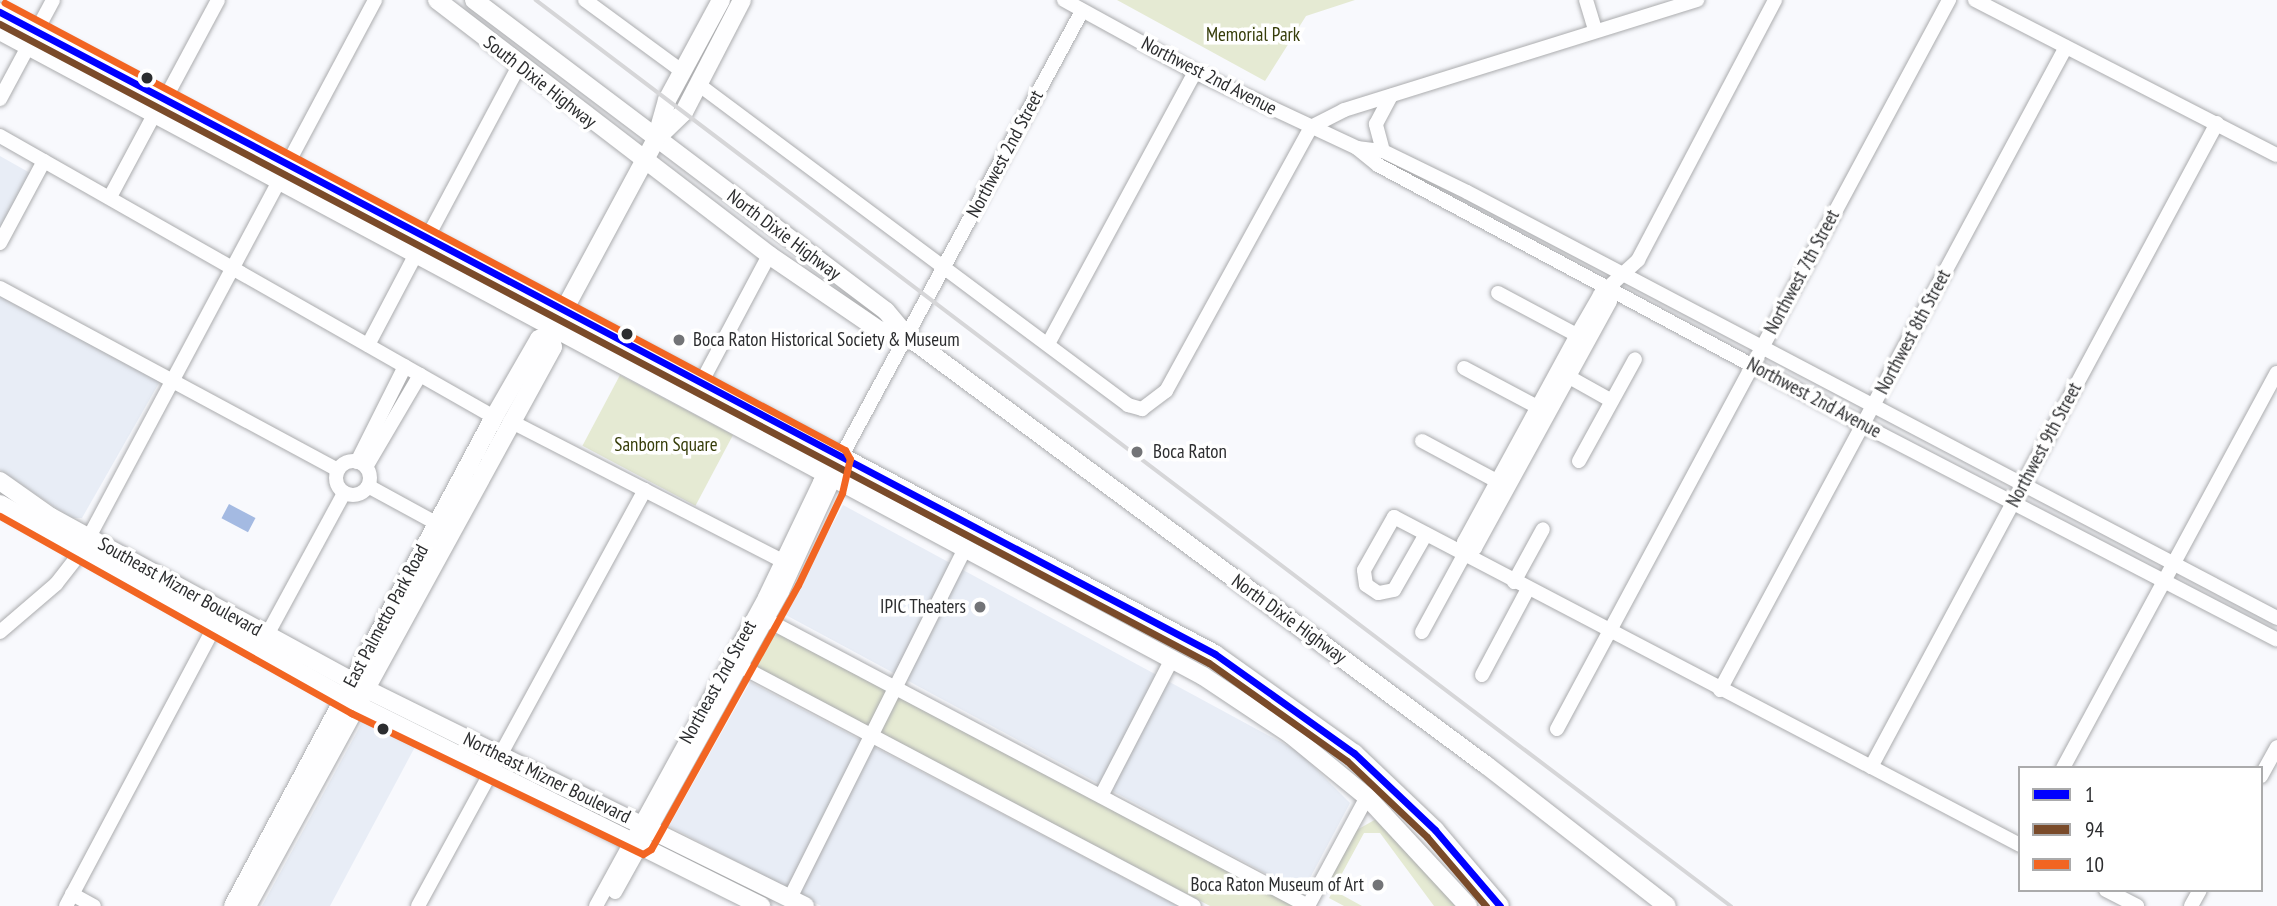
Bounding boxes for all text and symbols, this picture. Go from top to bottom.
park label: Memorial Park [1206,24,1300,46]
street label: South Dixie Highway [479,31,601,133]
street label: Northwest 2nd Avenue [1137,32,1281,120]
unlabelled marker [140,71,154,85]
street label: Northwest 2nd Street [962,87,1048,221]
street label: North Dixie Highway [723,185,845,285]
street label: Northwest 7th Street [1760,206,1844,338]
street label: Northwest 8th Street [1871,266,1955,398]
unlabelled marker [620,327,634,341]
place label: Boca Raton Historical Society & Museum [693,329,960,351]
marker: Boca Raton Historical Society & Museum [671,332,687,348]
street label: Northwest 2nd Avenue [1743,353,1885,443]
street label: Northwest 9th Street [2002,379,2086,511]
park label: Sanborn Square [614,434,718,456]
place label: Boca Raton [1153,441,1227,463]
marker: Boca Raton [1127,442,1147,462]
street label: Southeast Mizner Boulevard [94,533,266,641]
street label: East Palmetto Park Road [339,540,433,692]
street label: North Dixie Highway [1227,570,1351,668]
place label: IPIC Theaters [879,596,966,618]
marker: IPIC Theaters [972,599,988,615]
street label: Northeast 2nd Street [675,616,761,748]
unlabelled marker [376,722,390,736]
street label: Northeast Mizner Boulevard [460,728,634,828]
legend [2018,766,2263,892]
text: 1 [2085,781,2094,808]
text: 94 [2085,816,2104,843]
text: 10 [2085,851,2104,878]
place label: Boca Raton Museum of Art [1190,874,1364,896]
marker: Boca Raton Museum of Art [1370,877,1386,893]

